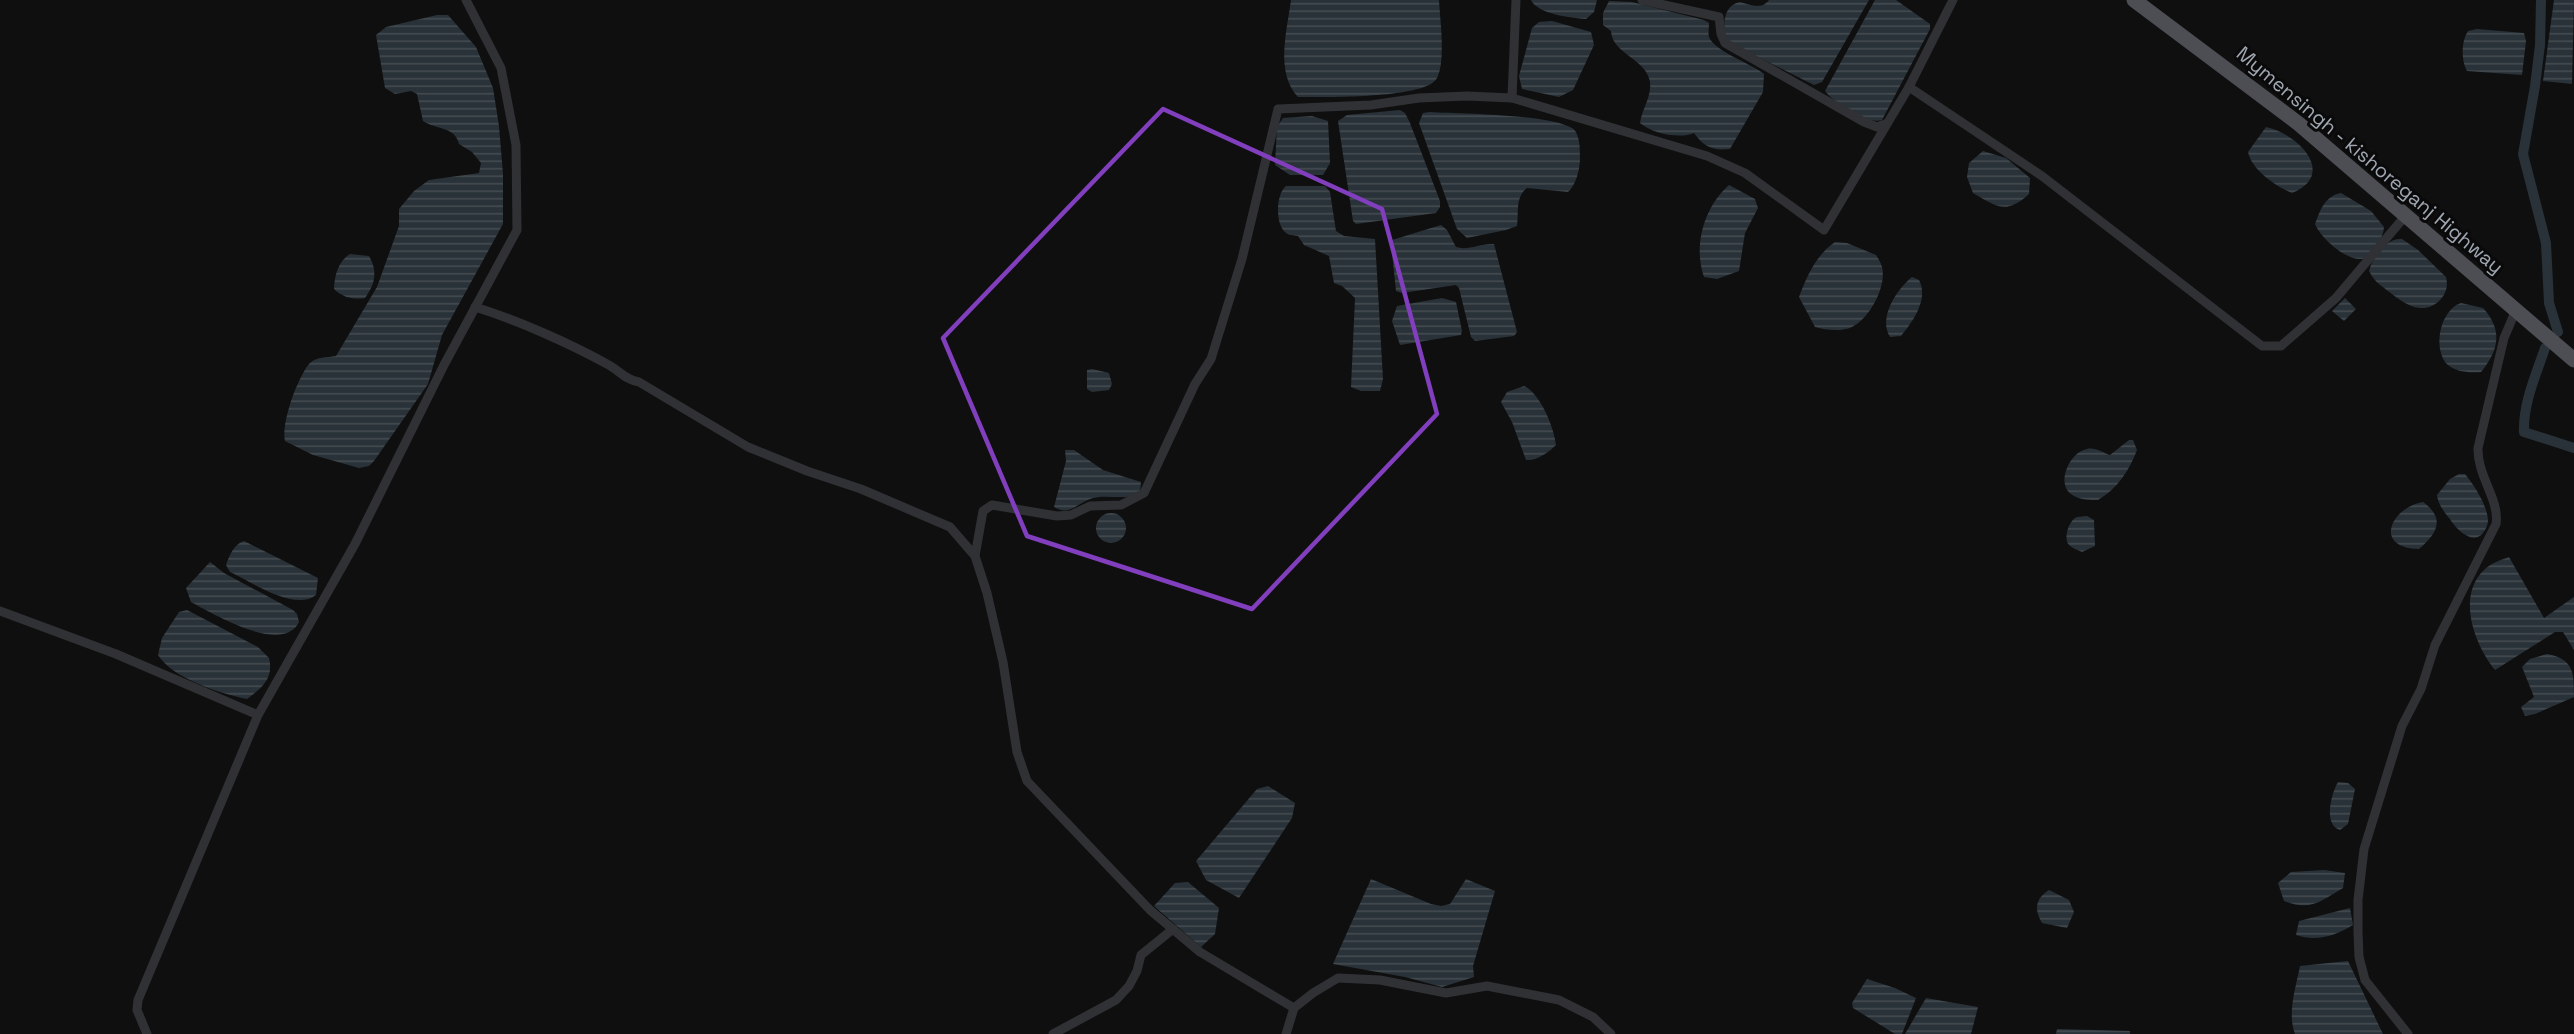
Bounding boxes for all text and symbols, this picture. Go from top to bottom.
street label: Mymensingh - kishoreganj Highway [2231,41,2509,279]

